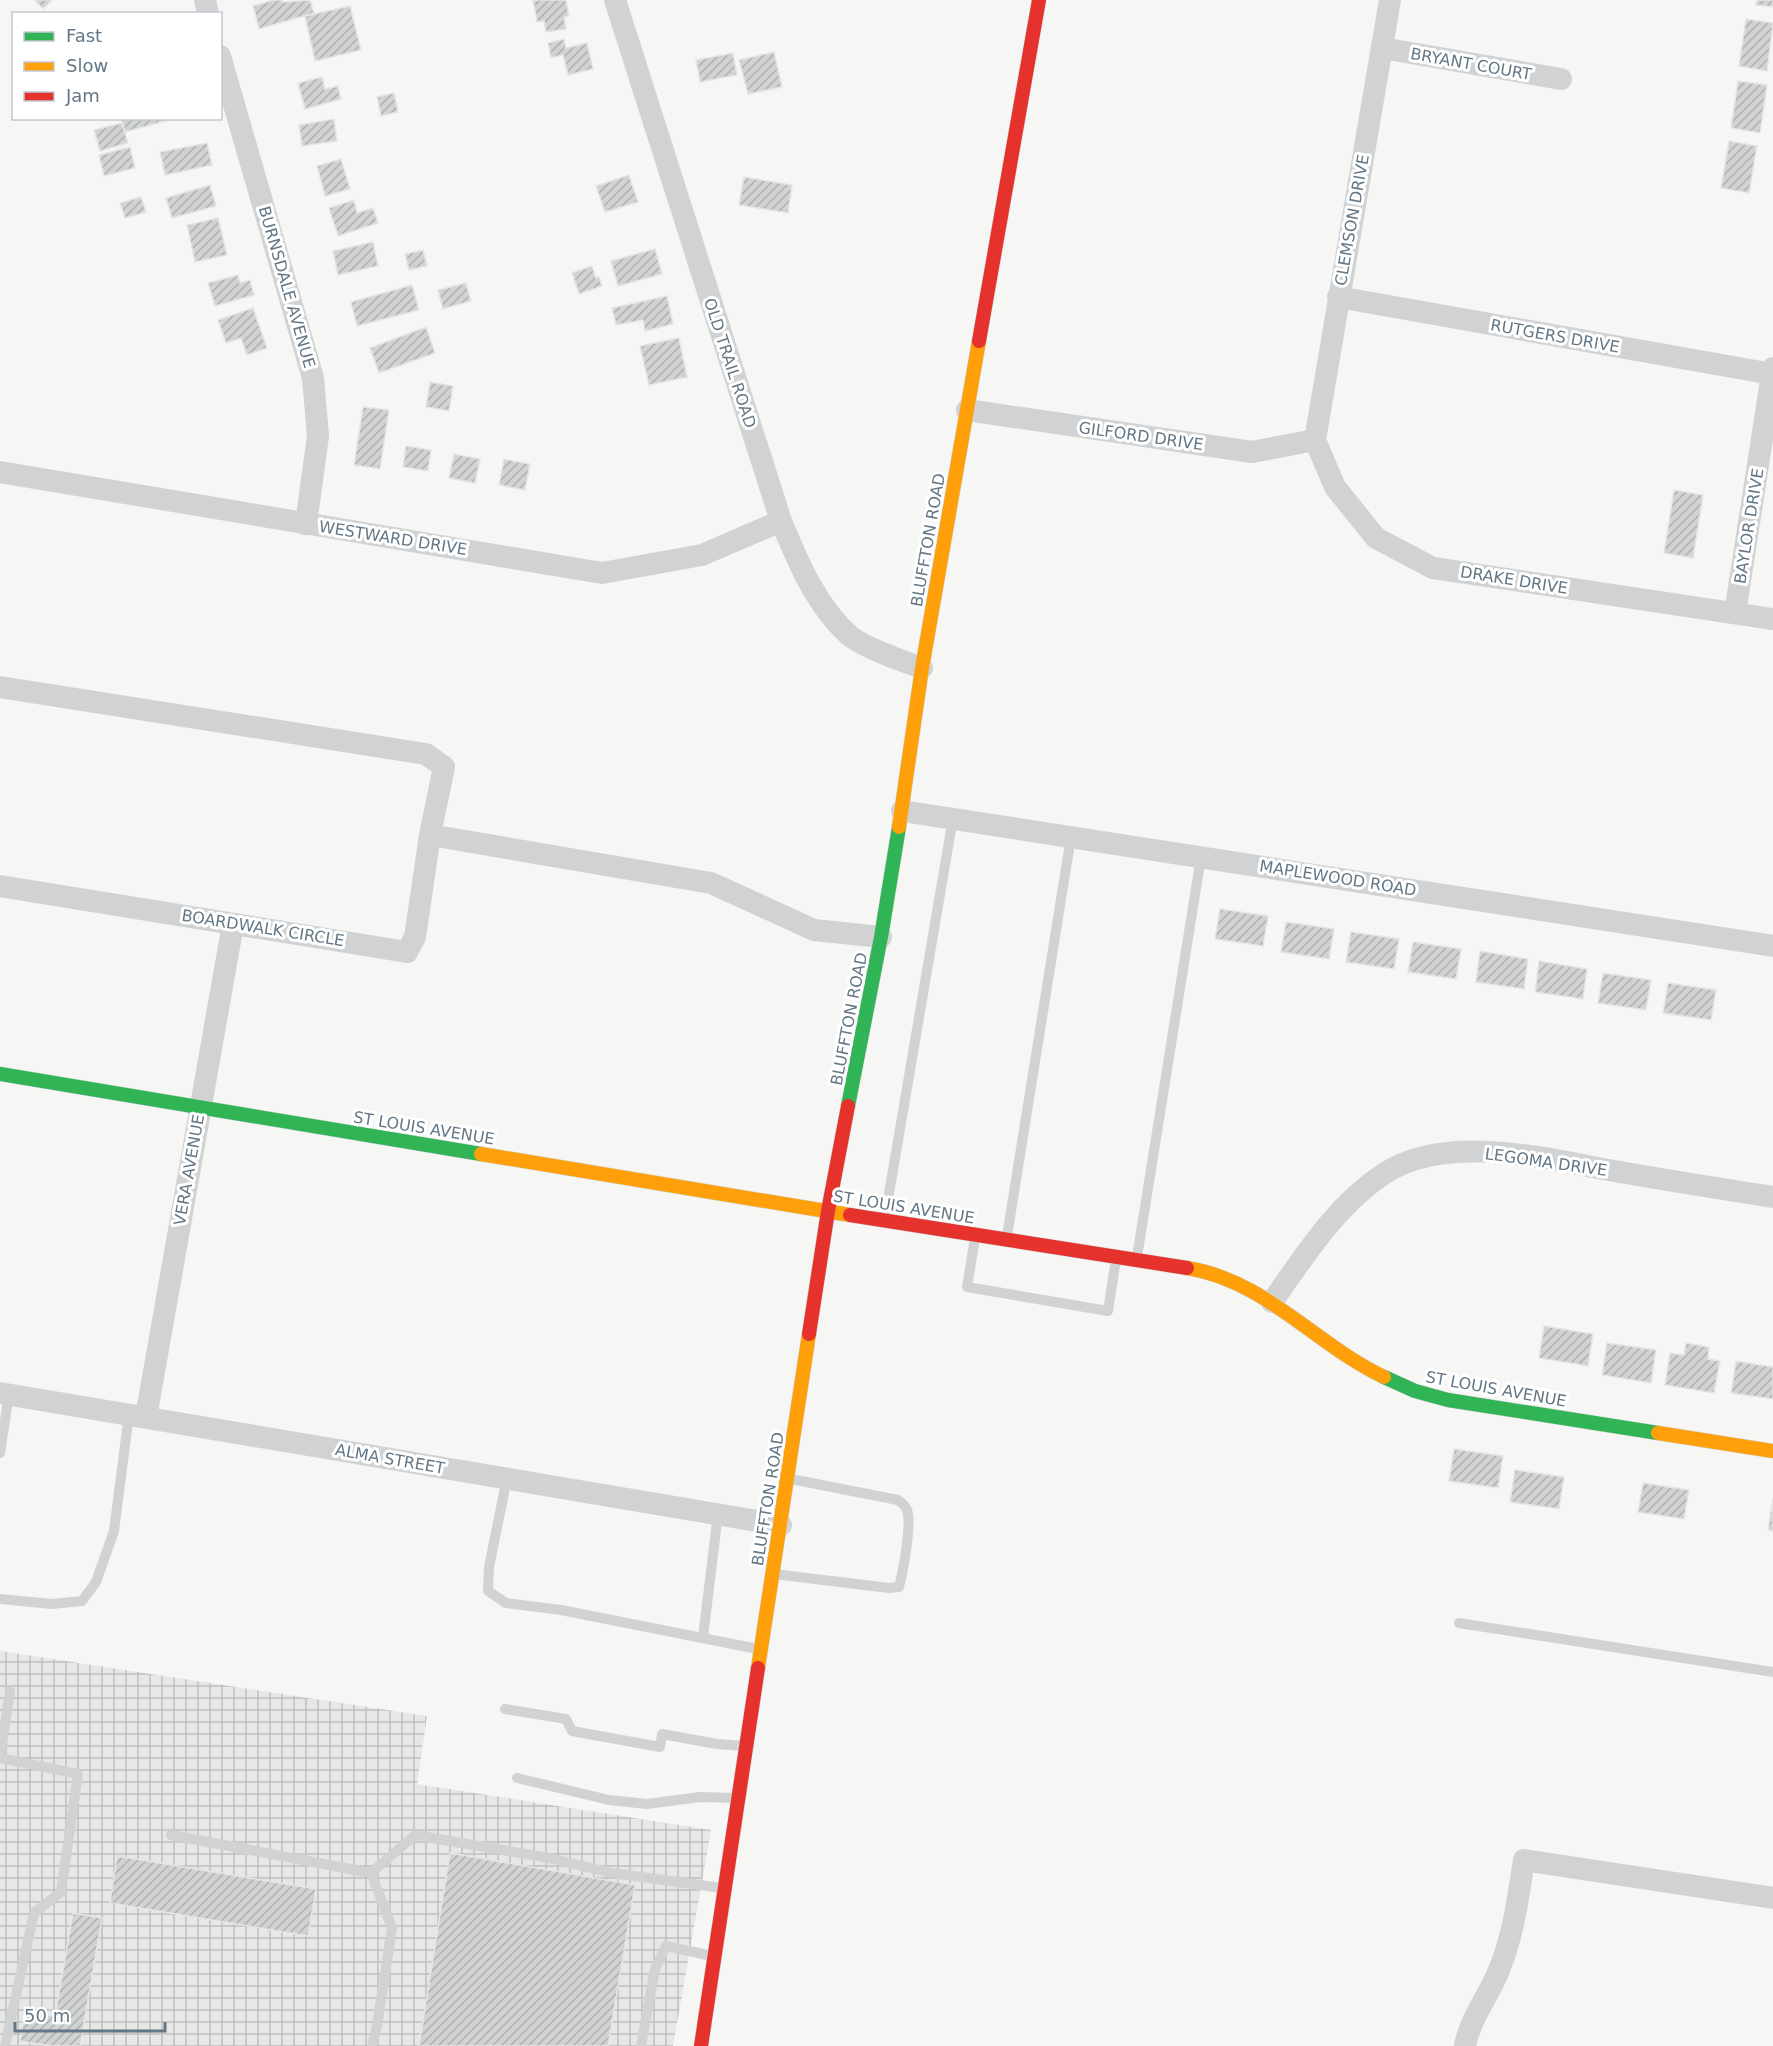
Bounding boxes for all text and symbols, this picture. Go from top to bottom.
legend [12,12,222,120]
text: Fast [66,25,102,46]
street label: BRYANT COURT [1409,44,1533,84]
text: Slow [66,55,108,76]
text: Jam [65,85,100,106]
street label: CLEMSON DRIVE [1331,153,1373,287]
street label: BURNSDALE AVENUE [255,204,319,370]
street label: OLD TRAIL ROAD [700,296,760,430]
street label: RUTGERS DRIVE [1489,315,1621,357]
street label: GILFORD DRIVE [1078,418,1204,454]
street label: BAYLOR DRIVE [1730,467,1768,585]
street label: BLUFFTON ROAD [907,472,949,608]
street label: WESTWARD DRIVE [318,517,468,559]
street label: DRAKE DRIVE [1459,562,1569,598]
street label: MAPLEWOOD ROAD [1258,856,1418,900]
street label: BOARDWALK CIRCLE [180,906,346,950]
street label: BLUFFTON ROAD [827,951,871,1087]
street label: ST LOUIS AVENUE [352,1107,496,1149]
street label: VERA AVENUE [170,1113,208,1227]
street label: LEGOMA DRIVE [1484,1144,1608,1180]
street label: ST LOUIS AVENUE [832,1186,976,1228]
street label: ST LOUIS AVENUE [1424,1367,1568,1411]
street label: BLUFFTON ROAD [748,1431,788,1567]
street label: ALMA STREET [334,1440,446,1478]
scale bar [15,1995,165,2033]
text: 50 m [24,2005,70,2026]

